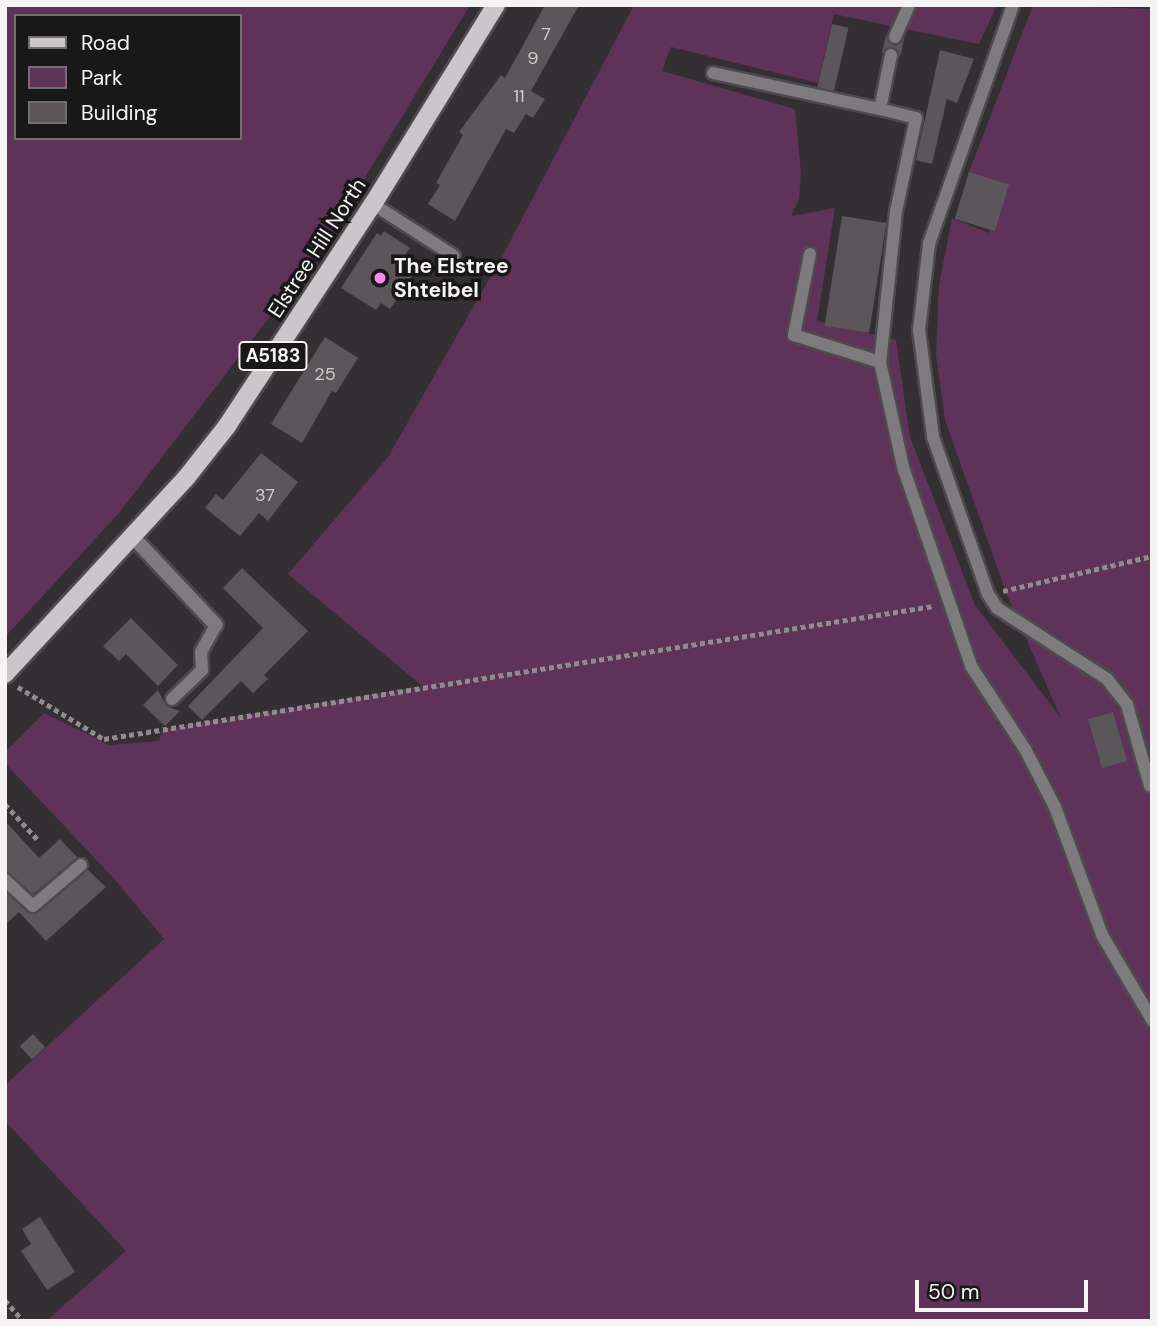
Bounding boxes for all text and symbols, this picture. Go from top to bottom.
legend [14,14,242,140]
house number: 7 [541,23,551,45]
text: Road [81,29,130,57]
house number: 9 [527,47,539,69]
text: Park [81,64,122,92]
house number: 11 [513,85,525,107]
text: Building [81,99,157,127]
street label: Elstree Hill North [263,174,371,322]
place label: The Elstree Shteibel [394,253,509,303]
marker: The Elstree Shteibel [372,270,388,286]
road number: A5183 [238,340,308,372]
house number: 25 [314,363,336,385]
house number: 37 [255,484,275,506]
scale bar [919,1266,1092,1310]
text: 50 m [928,1278,979,1306]

